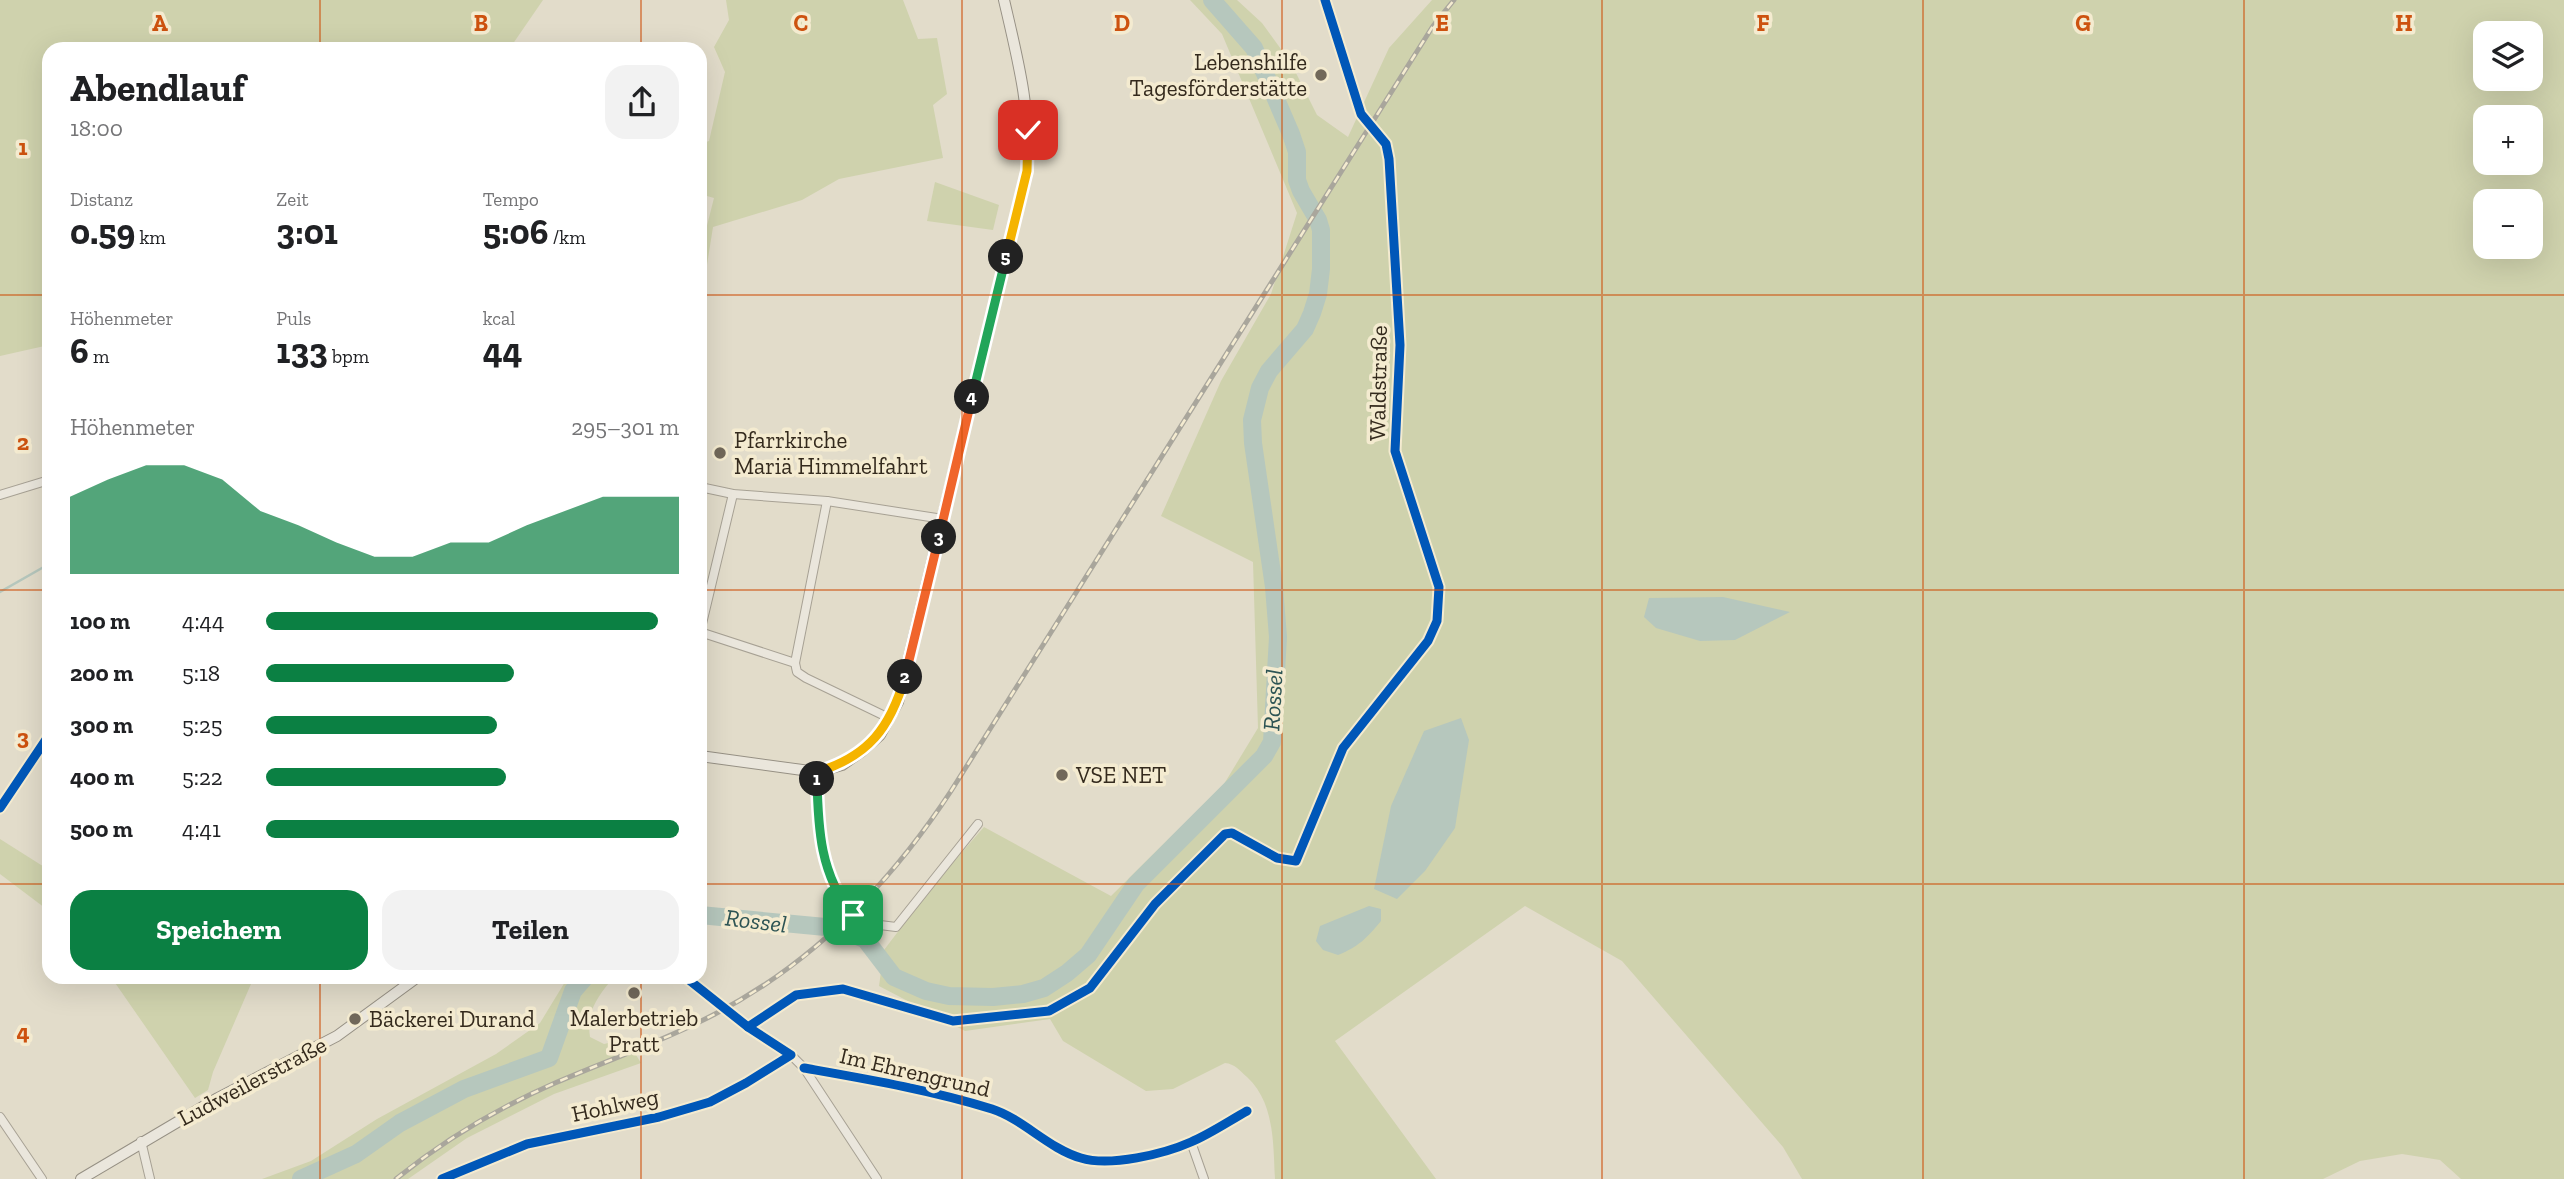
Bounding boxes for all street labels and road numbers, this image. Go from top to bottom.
street label: Waldstraße [1363,325,1393,441]
street label: Ludweilerstraße [173,1030,331,1132]
street label: Im Ehrengrund [837,1041,993,1103]
street label: Hohlweg [569,1082,661,1128]

